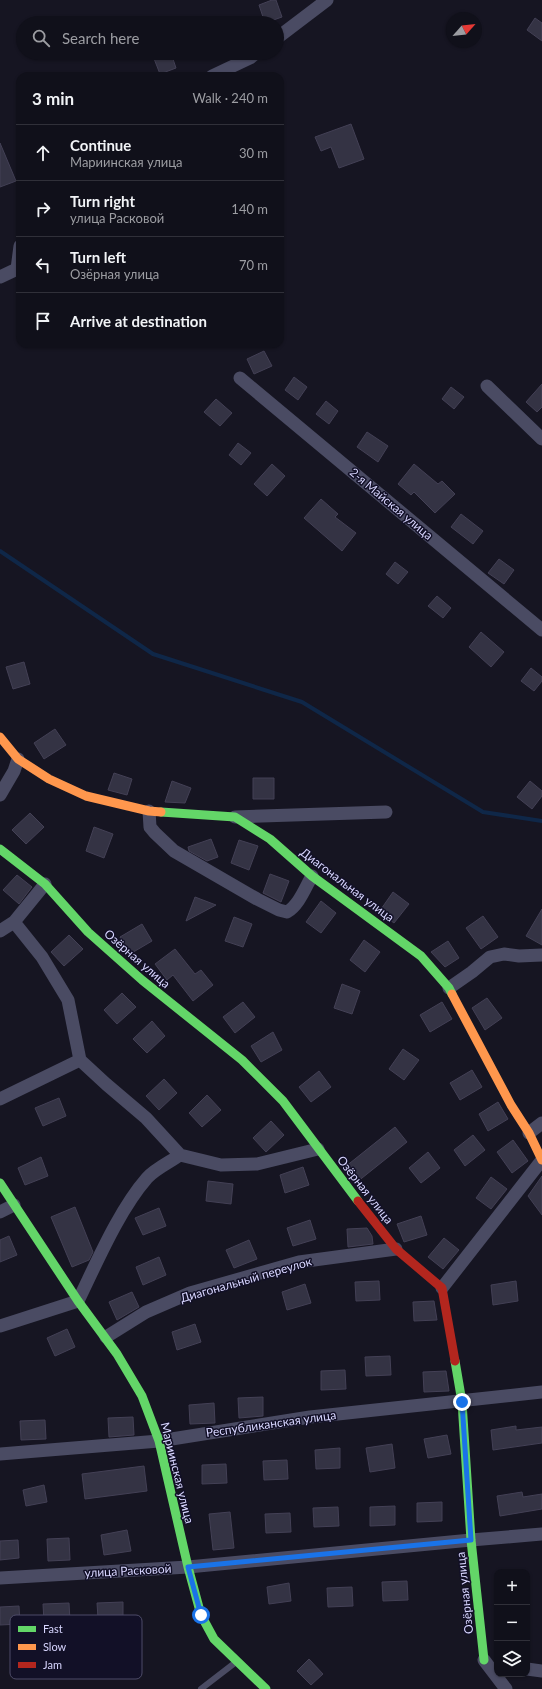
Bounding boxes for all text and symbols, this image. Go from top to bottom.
north arrow [446,12,482,48]
search box [16,16,284,60]
icon: search [30,27,52,49]
text: Search here [62,29,139,47]
text: 3 min [32,88,74,109]
text: Walk · 240 m [192,90,268,106]
text: Continue [70,136,131,154]
icon: ahead [32,142,54,164]
text: 30 m [239,145,268,161]
text: Мариинская улица [70,154,183,170]
text: Turn right [70,192,135,210]
icon: right [32,198,54,220]
text: 140 m [231,201,268,217]
text: улица Расковой [70,210,164,226]
text: Turn left [70,248,126,266]
icon: left [32,254,54,276]
text: 70 m [239,257,268,273]
text: Озёрная улица [70,266,159,282]
icon: arrive [32,310,54,332]
text: Arrive at destination [70,312,207,330]
street label: 2-я Майская улица [347,464,436,543]
street label: Диагональная улица [297,844,397,925]
street label: Озёрная улица [101,926,173,991]
street label: Озёрная улица [334,1153,397,1227]
street label: Диагональный переулок [178,1253,314,1306]
route end [453,1393,471,1411]
street label: Республиканская улица [205,1407,337,1440]
street label: Мариинская улица [158,1421,197,1525]
street label: Озёрная улица [453,1551,476,1635]
street label: улица Расковой [84,1561,172,1580]
map controls [494,1569,530,1677]
button: + [494,1569,530,1605]
button: − [494,1605,530,1641]
route start [192,1606,210,1624]
legend [10,1615,142,1679]
text: Fast [43,1622,63,1635]
text: Slow [43,1640,67,1653]
button: layers [494,1641,530,1677]
text: Jam [43,1658,62,1671]

